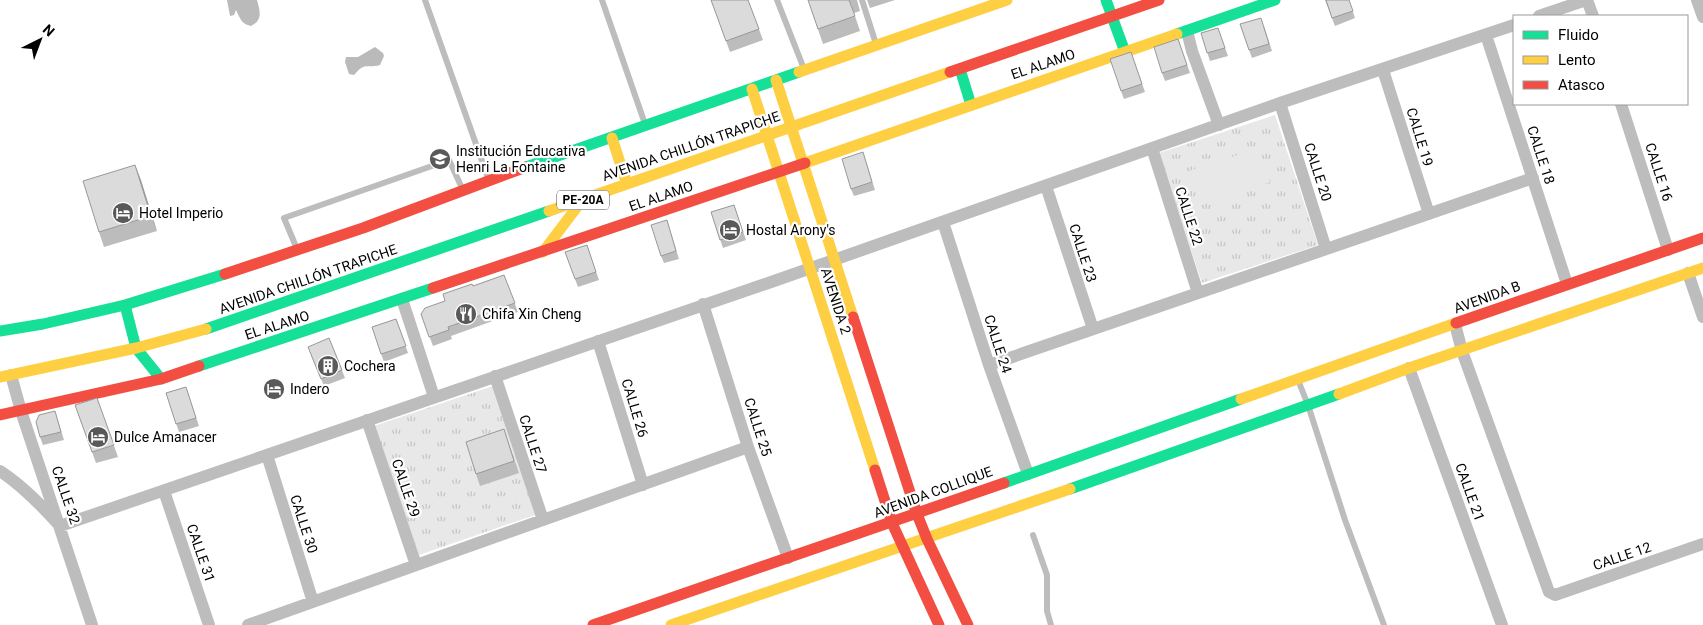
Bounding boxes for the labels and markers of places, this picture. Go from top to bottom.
place label: Institución Educativa Henri La Fontaine [456,143,586,175]
school or university icon: Institución Educativa Henri La Fontaine [428,147,452,171]
hotel icon: Hotel Imperio [111,201,135,225]
place label: Hotel Imperio [139,205,223,221]
hotel icon: Hostal Arony's [718,218,742,242]
place label: Hostal Arony's [746,222,836,238]
restaurant icon: Chifa Xin Cheng [454,302,478,326]
place label: Chifa Xin Cheng [482,306,581,322]
building icon: Cochera [316,354,340,378]
place label: Cochera [344,358,396,374]
hotel icon: Indero [262,377,286,401]
place label: Indero [290,381,329,397]
hotel icon: Dulce Amanacer [86,425,110,449]
place label: Dulce Amanacer [114,429,217,445]

